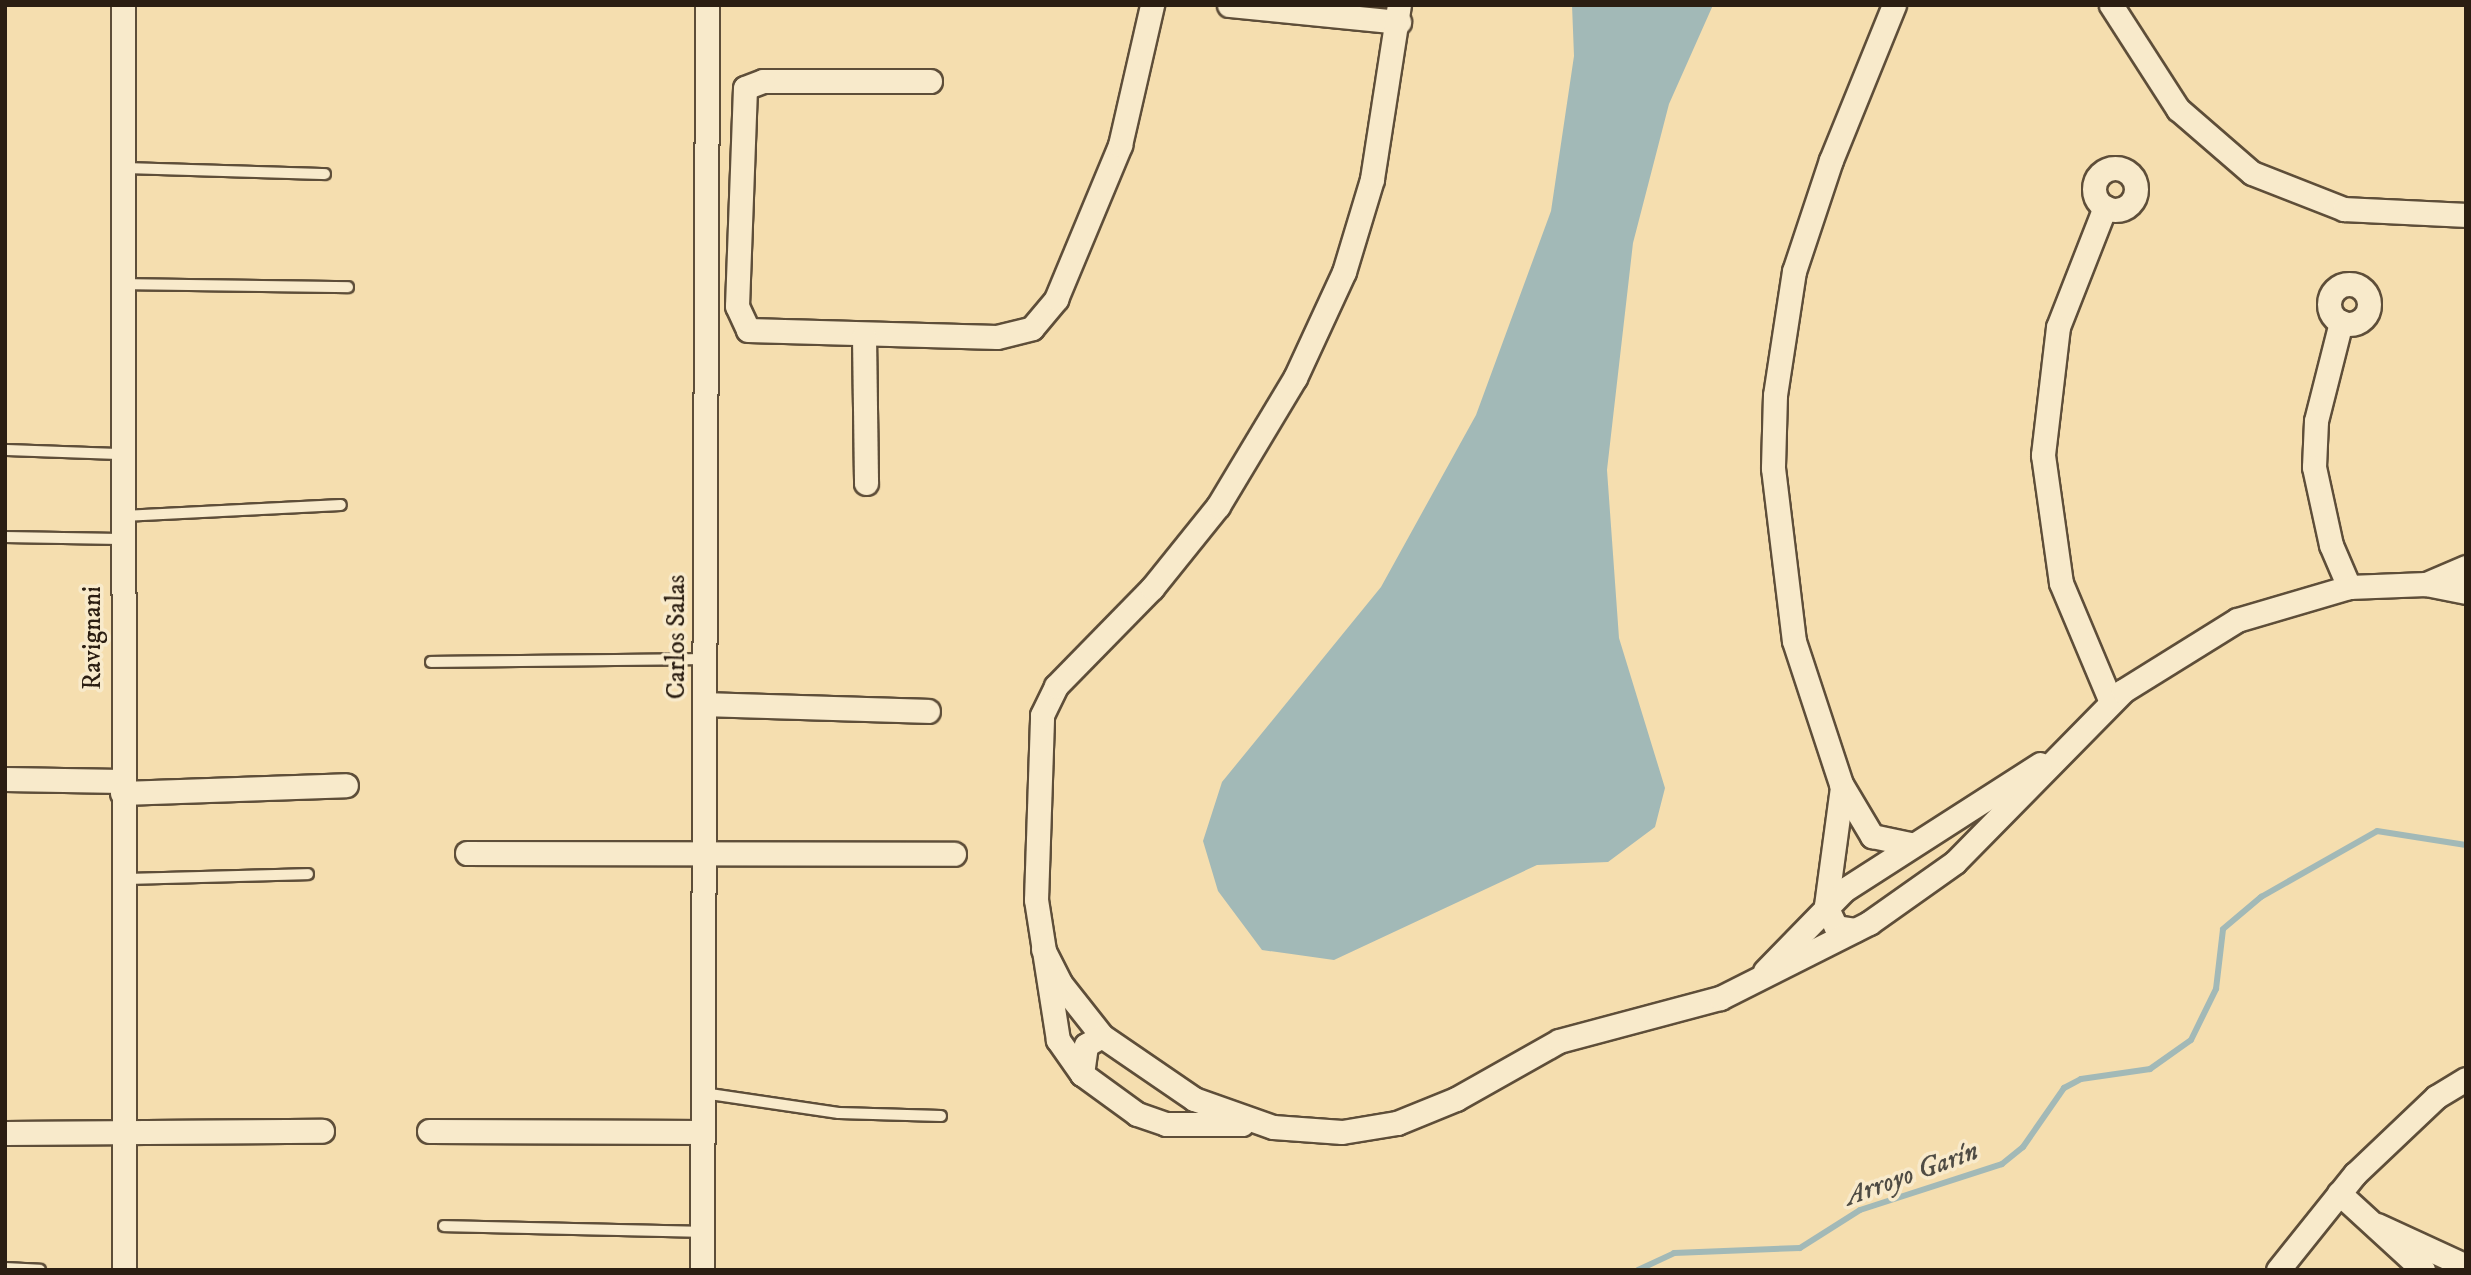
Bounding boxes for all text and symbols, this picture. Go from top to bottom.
street label: Carlos Salas [661,575,693,699]
street label: Ravignani [77,586,109,690]
water label: Arroyo Garín [1841,1134,1983,1214]

